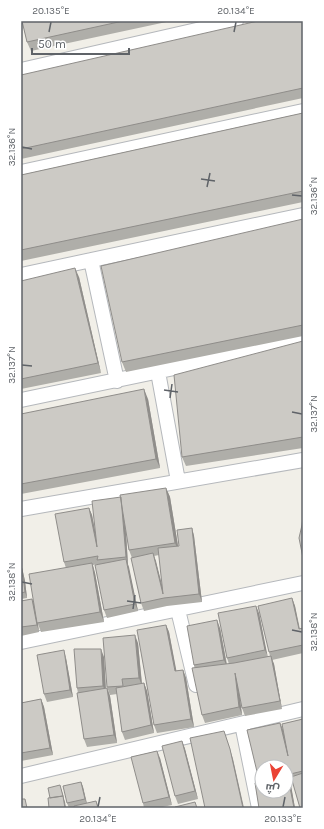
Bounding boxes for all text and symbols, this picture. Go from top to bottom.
text: 20.135°E [32,5,70,17]
text: 20.134°E [217,5,255,17]
scale bar [32,30,129,56]
text: 50 m [38,37,66,51]
text: 32.136°N [6,128,18,166]
text: 32.136°N [308,177,320,215]
text: 32.137°N [6,346,18,384]
text: 32.137°N [308,395,320,433]
text: 32.138°N [6,562,18,602]
text: 32.138°N [308,612,320,652]
north arrow [254,759,294,799]
text: ش [264,781,280,796]
text: 20.134°E [79,813,117,825]
text: 20.133°E [264,813,302,825]

